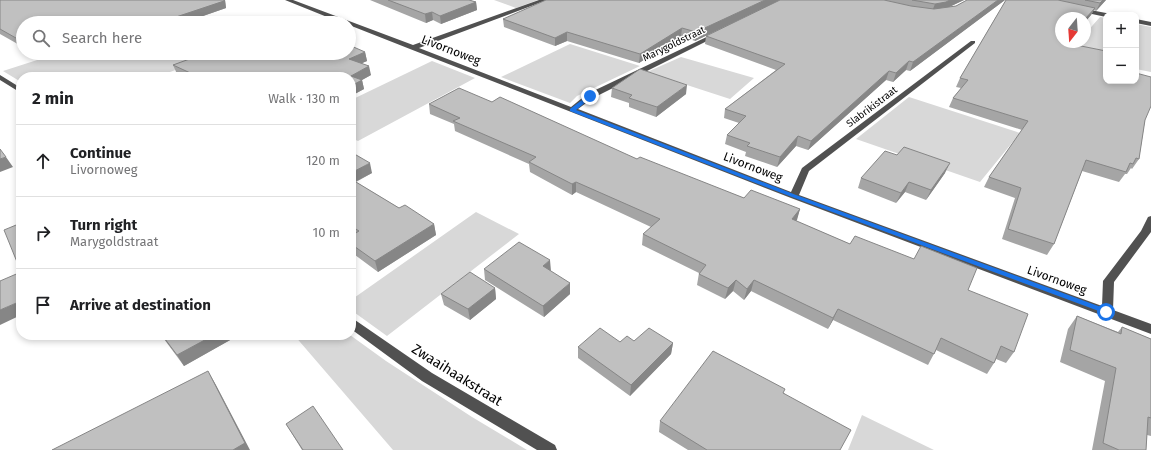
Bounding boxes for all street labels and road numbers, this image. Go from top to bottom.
street label: Marygoldstraat [641,24,708,64]
street label: Livornoweg [419,32,483,68]
street label: Slabrikistraat [844,84,900,130]
street label: Livornoweg [721,149,785,185]
street label: Livornoweg [1025,263,1089,297]
street label: Zwaaihaakstraat [409,340,506,410]

